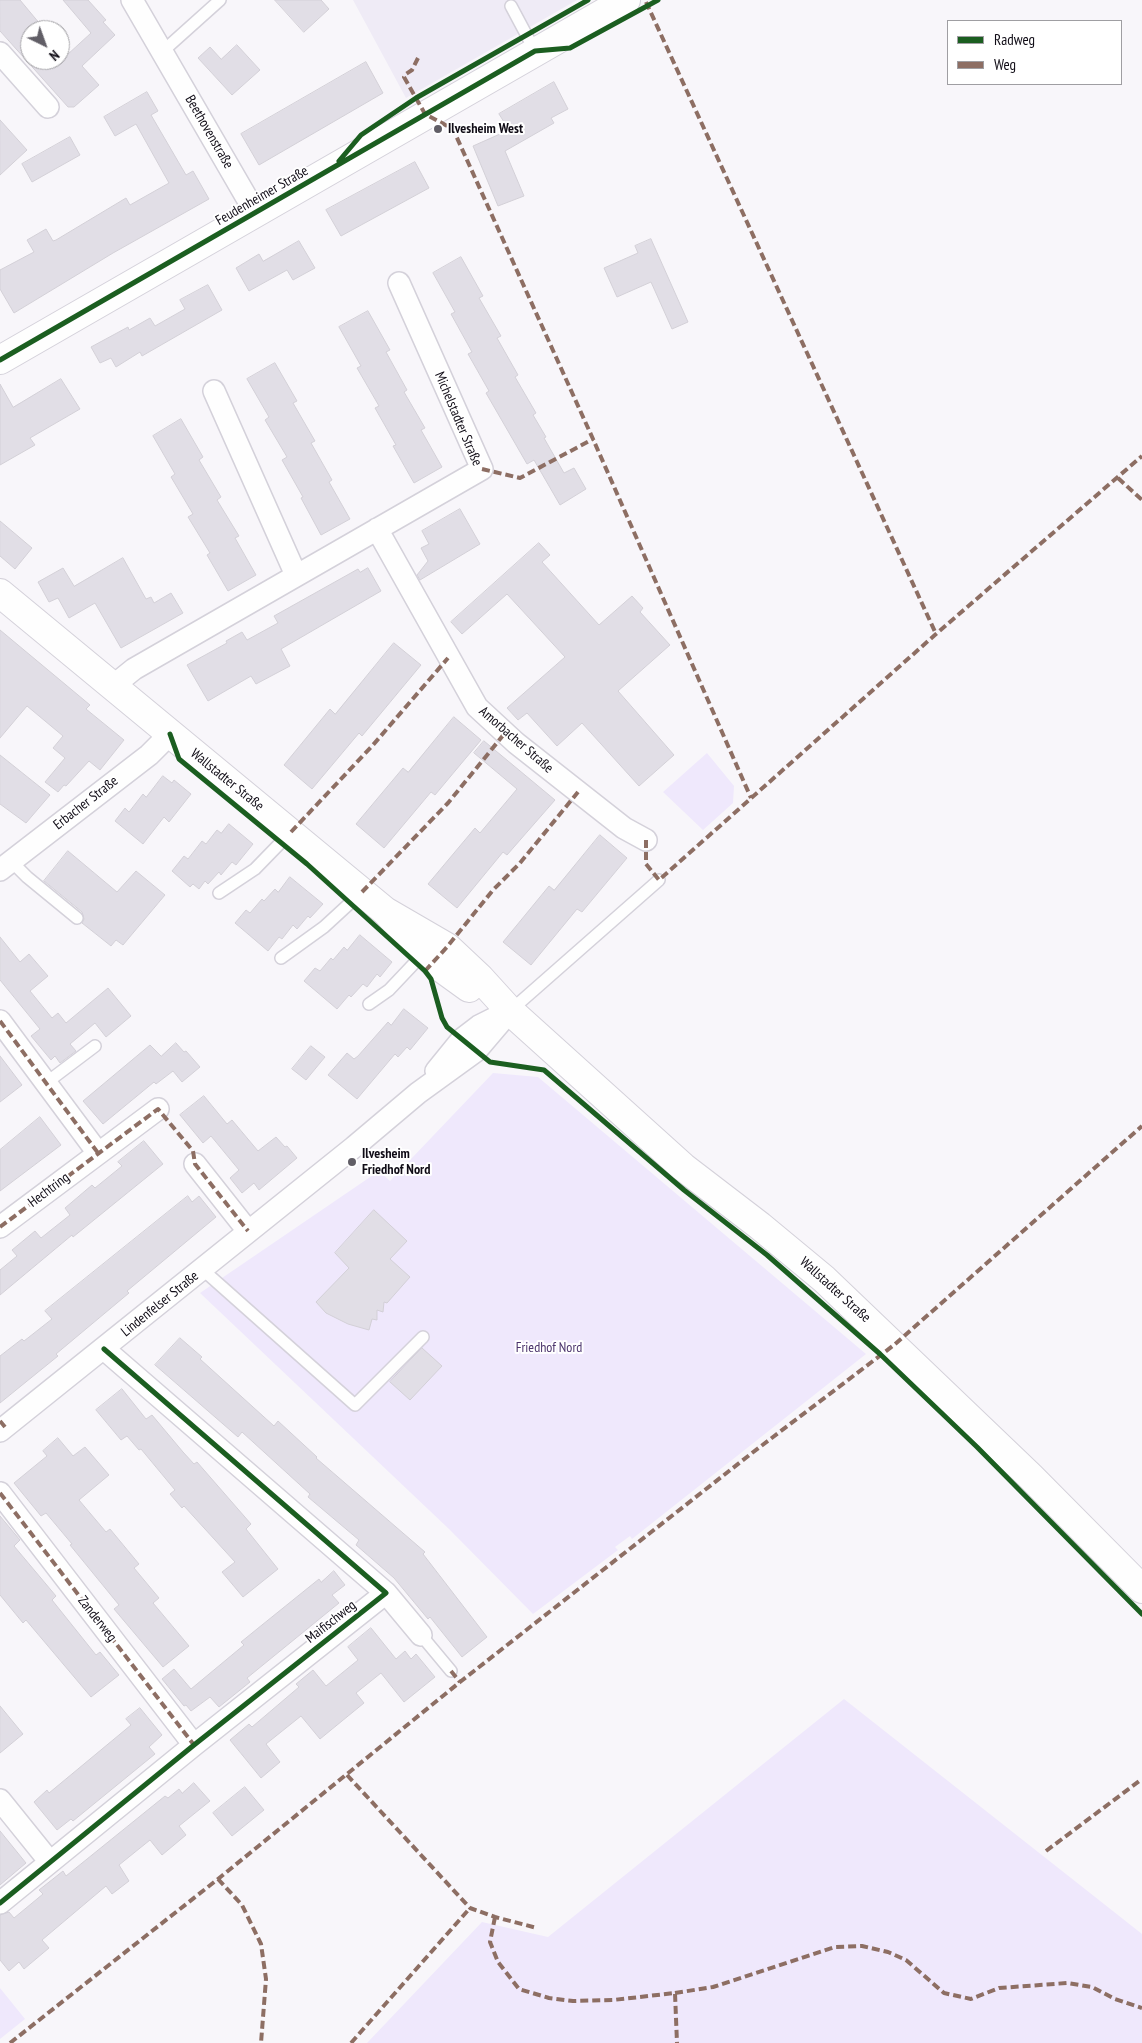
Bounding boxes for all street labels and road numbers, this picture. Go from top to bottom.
street label: Beethovenstraße [181,92,237,172]
street label: Feudenheimer Straße [213,163,311,229]
street label: Michelstadter Straße [431,369,485,469]
street label: Amorbacher Straße [475,703,557,777]
street label: Wallstadter Straße [187,745,267,815]
street label: Erbacher Straße [50,773,122,833]
street label: Hechtring [25,1169,73,1211]
street label: Wallstadter Straße [796,1254,874,1326]
street label: Lindenfelser Straße [118,1268,202,1340]
street label: Zanderweg [74,1593,120,1645]
street label: Maifischweg [302,1597,360,1647]

